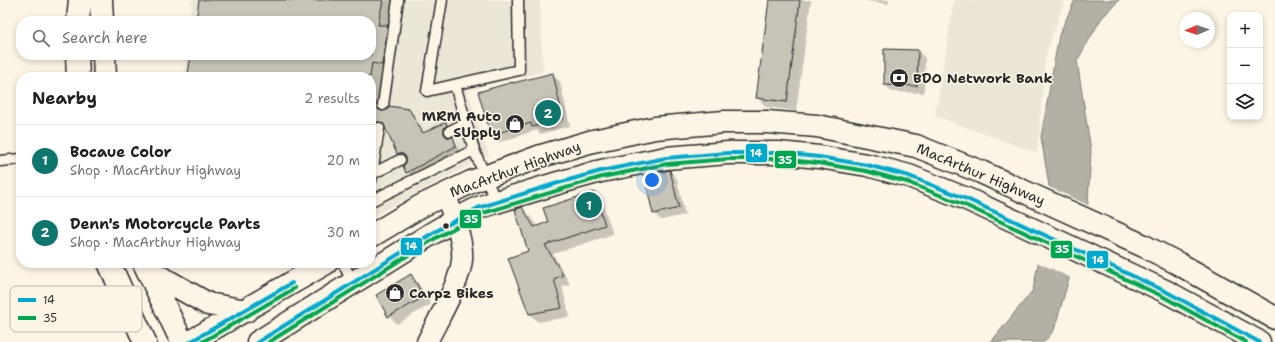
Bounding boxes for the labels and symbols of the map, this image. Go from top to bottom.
north arrow [1179,12,1215,48]
bank icon: BDO Network Bank [888,67,910,89]
place label: BDO Network Bank [913,69,1053,87]
pin: 2 [535,98,561,128]
place label: MRM Auto SUpply [422,107,501,141]
shop icon: MRM Auto SUpply [504,113,526,135]
street label: MacArthur Highway [447,137,583,201]
street label: MacArthur Highway [914,139,1048,209]
line badge: 14 [745,143,768,163]
text: 14 [750,146,763,161]
line badge: 35 [774,150,797,169]
text: 35 [778,153,792,168]
your location [642,170,662,190]
pin: 1 [576,190,602,220]
line badge: 35 [459,209,482,229]
text: 35 [464,212,478,227]
unlabelled marker [441,221,451,231]
line badge: 14 [400,237,423,256]
text: 14 [405,239,418,254]
line badge: 35 [1050,240,1073,259]
text: 35 [1055,242,1069,257]
line badge: 14 [1086,250,1109,269]
text: 14 [1092,253,1105,268]
shop icon: Carpz Bikes [384,282,406,304]
place label: Carpz Bikes [409,284,494,302]
legend [10,286,142,332]
text: 14 [43,293,55,308]
text: 35 [43,311,57,326]

